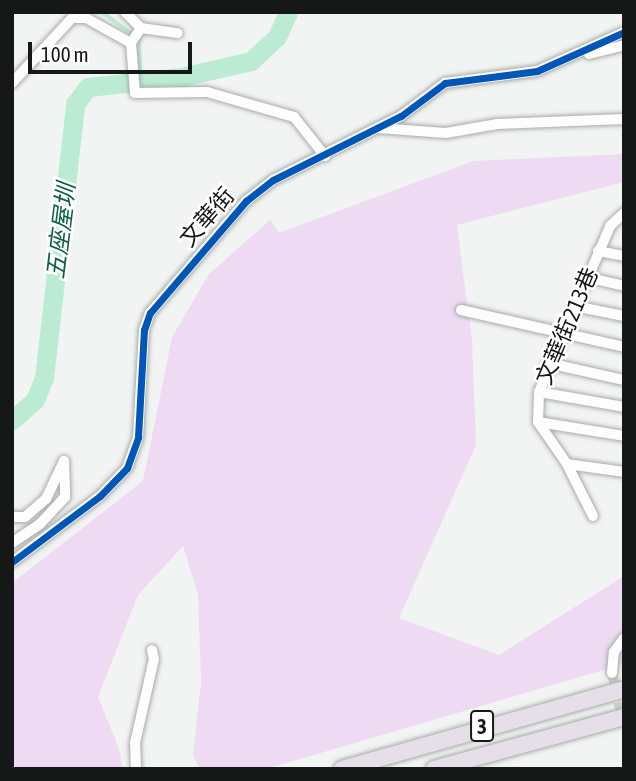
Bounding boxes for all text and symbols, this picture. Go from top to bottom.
scale bar [32,28,196,72]
text: 100 m [41,42,89,66]
water label: 五座屋圳 [41,182,81,280]
street label: 文華街 [174,182,240,252]
street label: 文華街213巷 [530,263,604,389]
road number: 3 [470,708,494,744]

